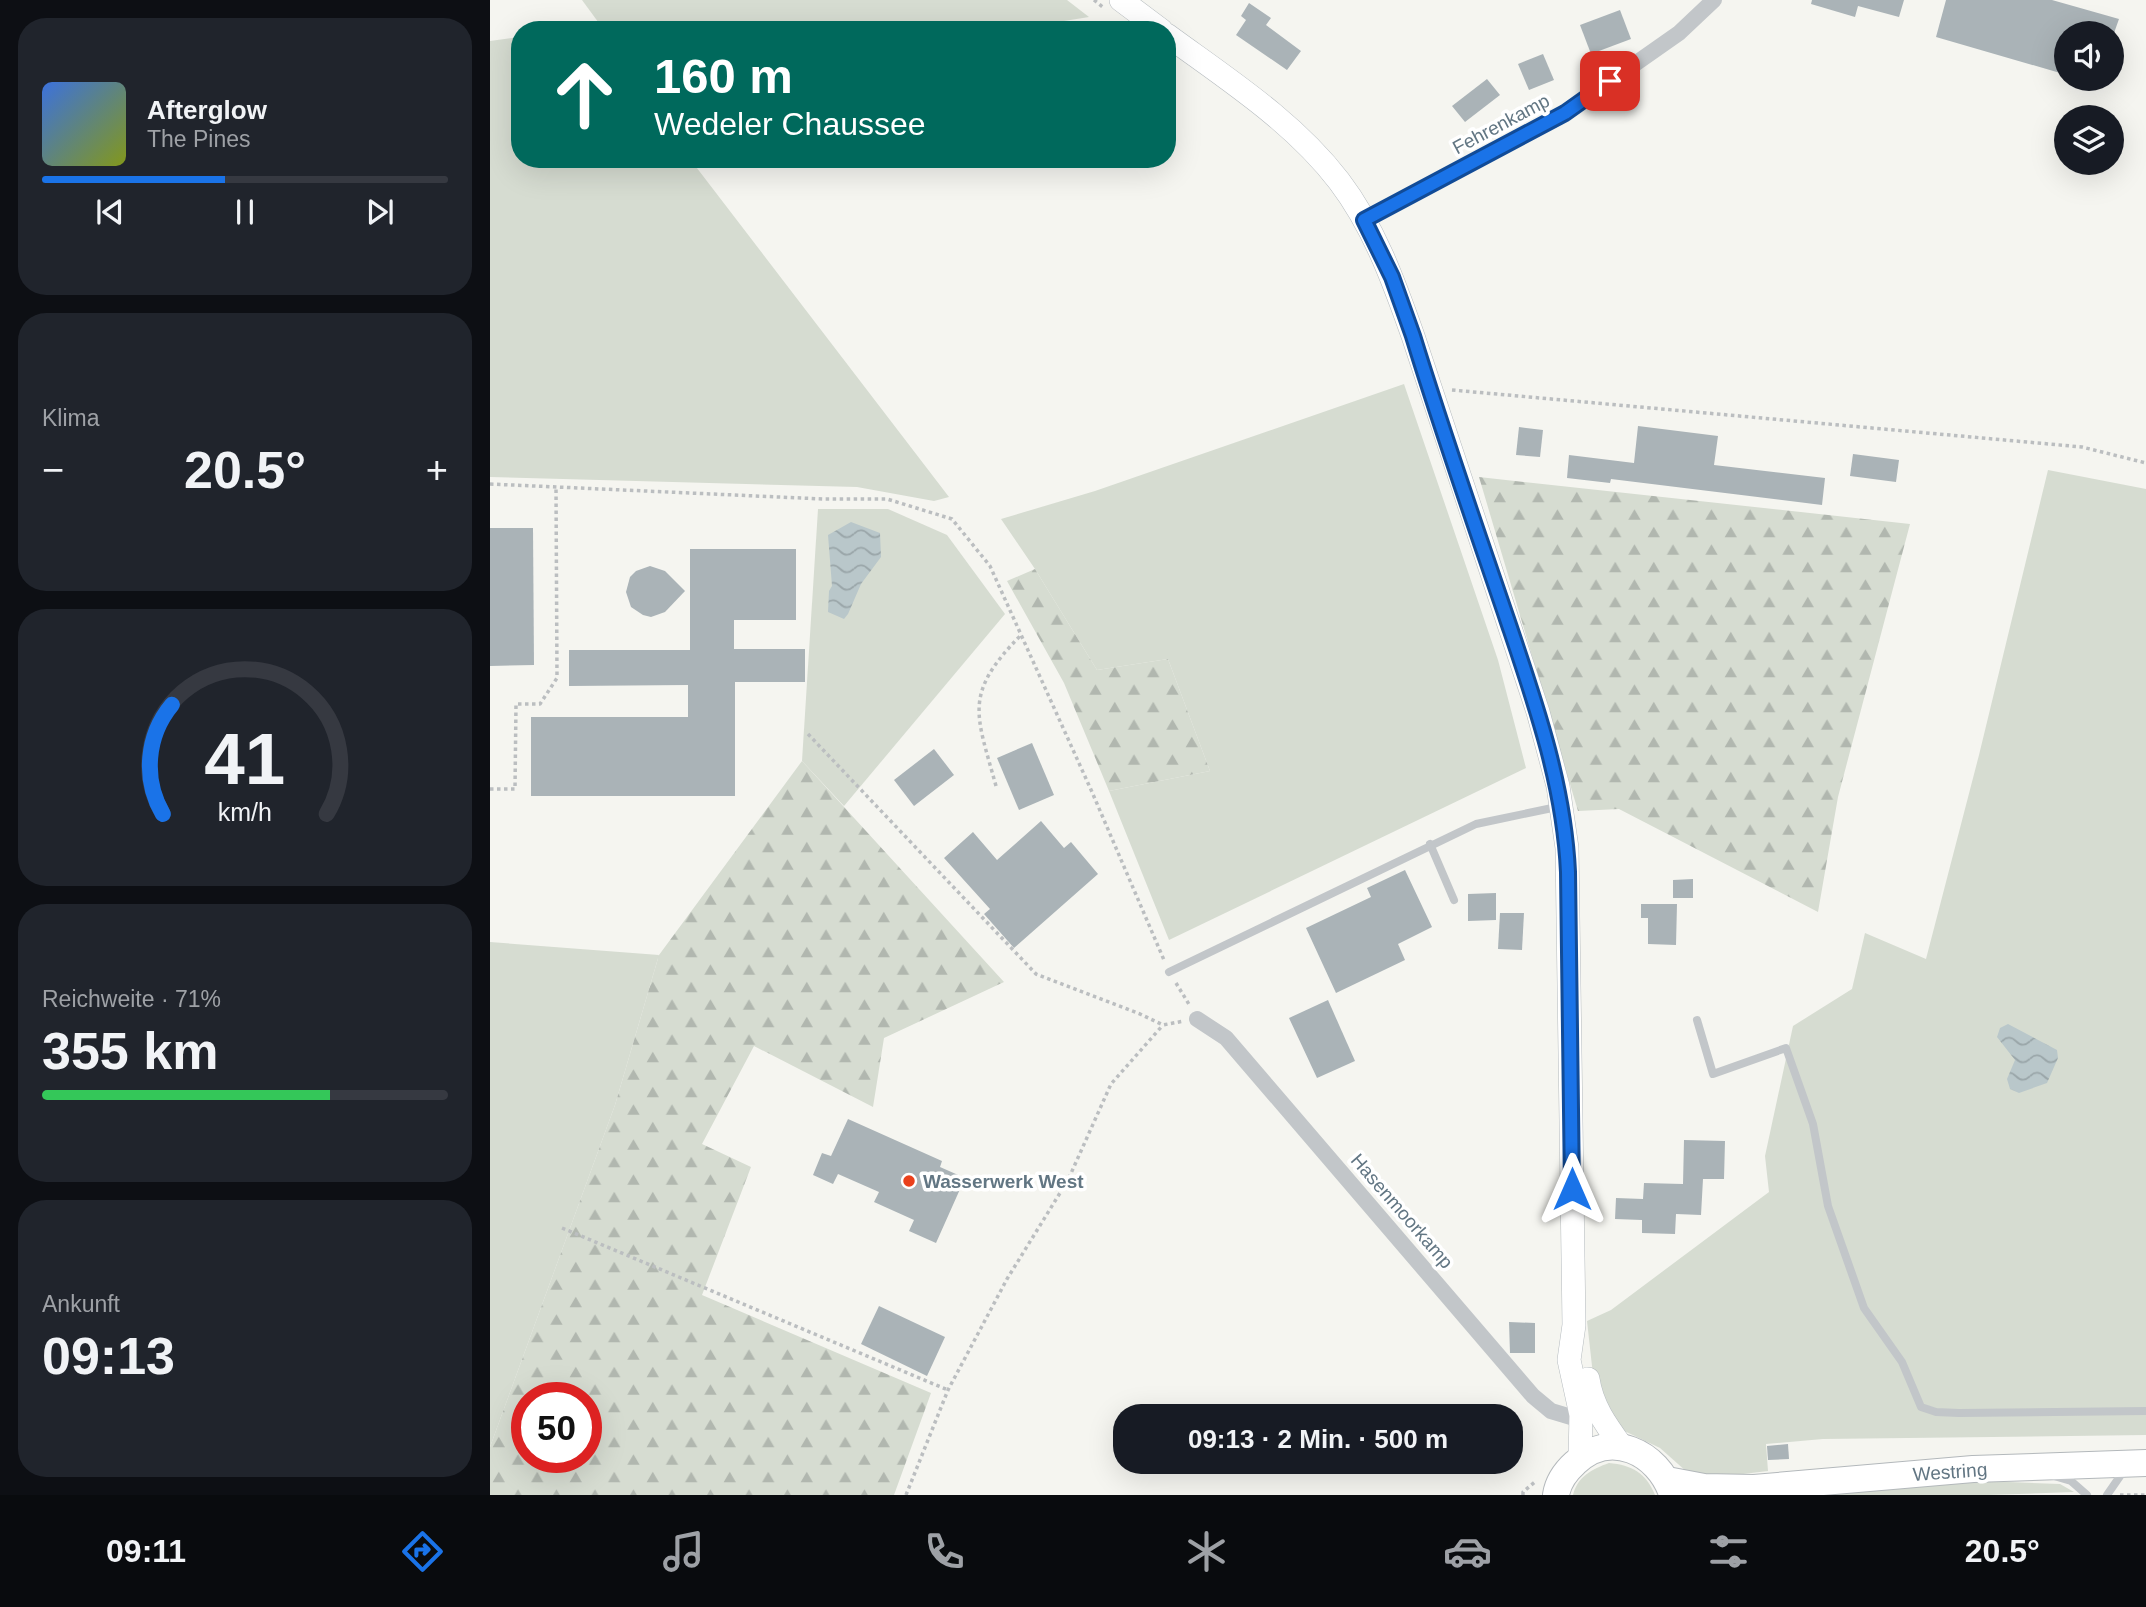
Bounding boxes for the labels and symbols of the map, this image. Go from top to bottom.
pin [1580,51,1640,111]
street label: Fehrenkamp [1449,90,1553,158]
street label: Hasenmoorkamp [1347,1150,1457,1272]
position arrow [1535,1152,1609,1226]
place label: Wasserwerk West [923,1171,1084,1192]
marker: Wasserwerk West [901,1173,917,1189]
speed limit sign: 50 [511,1382,602,1473]
street label: Westring [1912,1459,1988,1485]

